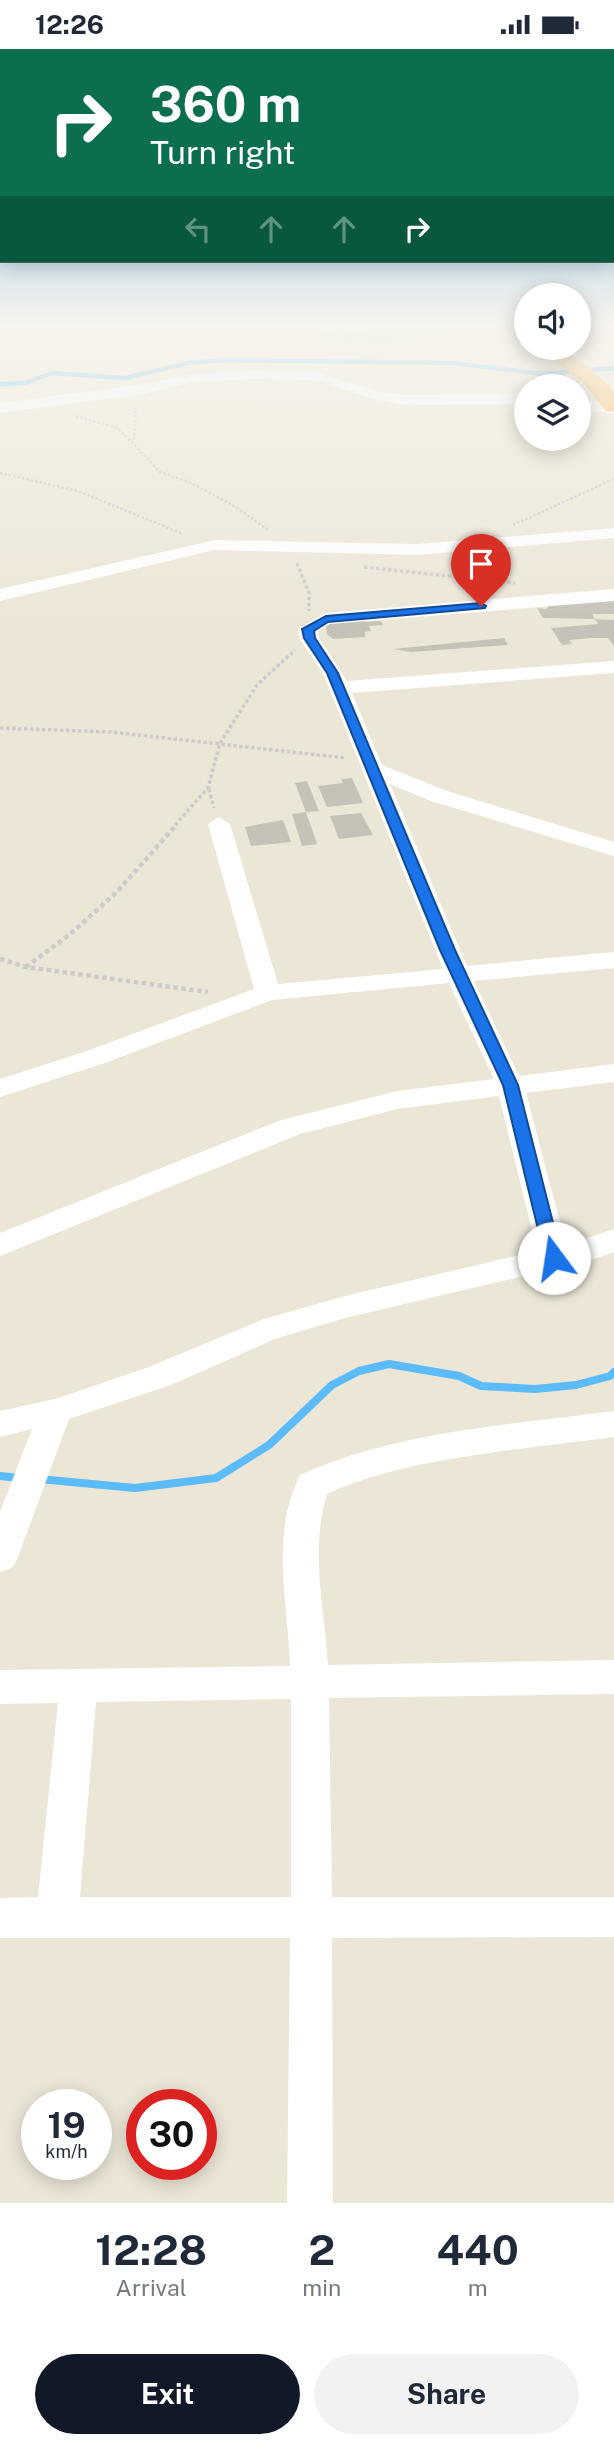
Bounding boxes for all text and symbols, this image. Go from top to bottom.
text: 12:26 [35,9,104,40]
text: 360 m [150,75,301,133]
icon: right [35,77,126,168]
text: Turn right [150,134,295,171]
icon: left [179,210,217,248]
icon: ahead [252,210,290,248]
icon: ahead [325,210,363,248]
icon: right [398,210,436,248]
map controls [514,283,591,451]
button: sound [514,283,591,360]
button: layers [514,374,591,451]
pin [451,534,511,606]
icon: arrive [462,545,500,583]
position arrow [517,1221,591,1295]
speed limit sign: 30 [126,2089,217,2180]
text: 19 [47,2105,86,2146]
text: km/h [45,2141,88,2162]
text: 12:28 [95,2225,207,2274]
text: 2 [308,2225,335,2274]
text: 440 [437,2225,519,2274]
text: Arrival [116,2274,187,2301]
text: min [302,2274,341,2301]
text: m [468,2274,488,2301]
button: Exit [35,2354,300,2434]
button: Share [314,2354,579,2434]

